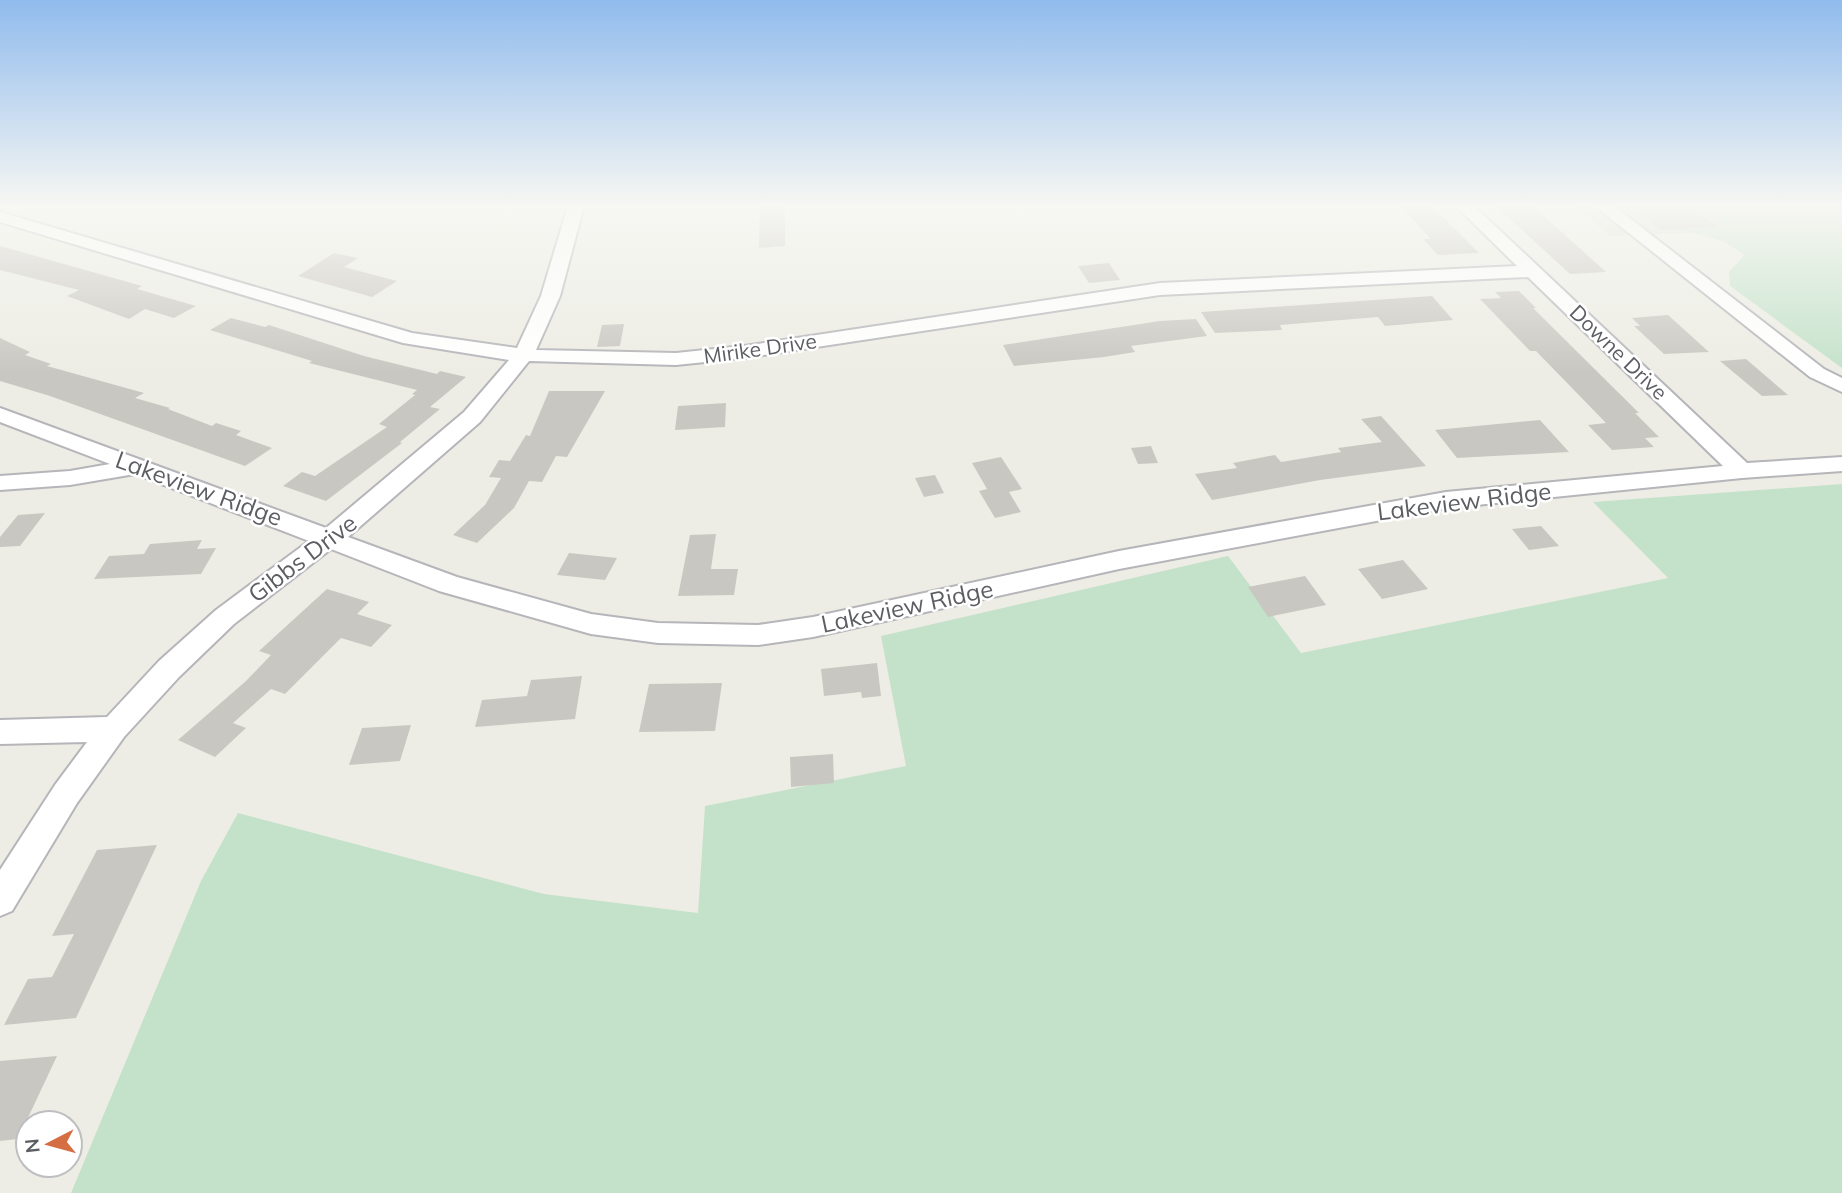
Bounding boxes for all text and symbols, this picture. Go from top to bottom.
street label: Downe Drive [1565,299,1673,405]
street label: Mirike Drive [702,327,818,369]
street label: Lakeview Ridge [112,444,286,532]
street label: Lakeview Ridge [1375,475,1553,527]
street label: Gibbs Drive [242,507,362,609]
street label: Lakeview Ridge [818,573,996,639]
north arrow [14,1109,84,1179]
text: N [19,1137,45,1154]

